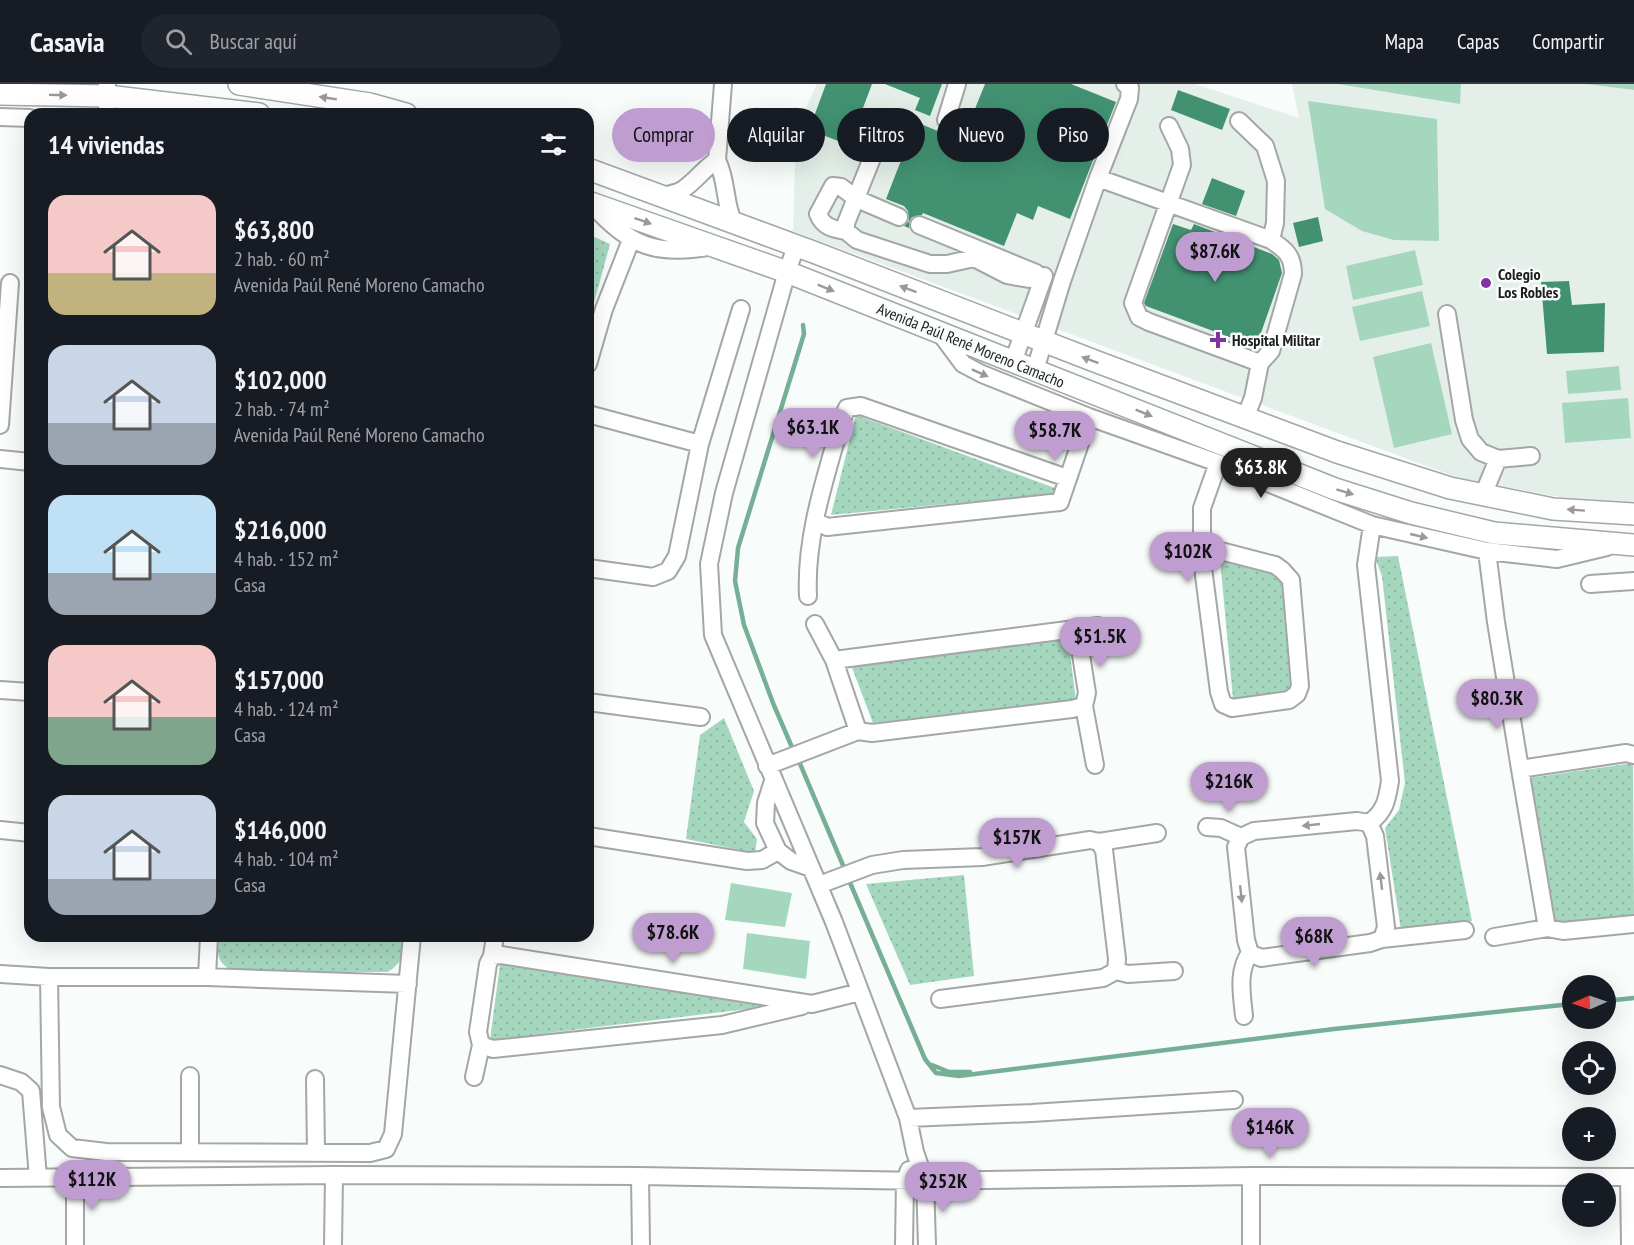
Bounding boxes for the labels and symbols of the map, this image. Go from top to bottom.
one-way arrow [49,90,68,100]
one-way arrow [319,93,338,102]
one-way arrow [634,217,652,226]
pin: $87.6K [1166,232,1264,283]
place label: Colegio Los Robles [1498,264,1559,302]
marker: Colegio Los Robles [1479,276,1493,290]
one-way arrow [818,283,836,293]
one-way arrow [899,284,917,294]
street label: Avenida Paúl René Moreno Camacho [874,298,1068,392]
place label: Hospital Militar [1232,330,1320,350]
marker: Hospital Militar [1209,331,1227,349]
one-way arrow [1081,354,1099,364]
one-way arrow [972,368,989,377]
pin: $63.1K [764,408,862,459]
one-way arrow [1136,409,1154,419]
pin: $58.7K [1006,411,1104,462]
pin: $63.8K [1212,448,1310,499]
one-way arrow [1337,488,1355,497]
one-way arrow [1566,506,1585,515]
one-way arrow [1409,531,1428,541]
pin: $102K [1146,532,1230,583]
pin: $51.5K [1051,617,1149,668]
pin: $80.3K [1448,679,1546,730]
pin: $216K [1187,762,1271,813]
pin: $157K [975,818,1059,869]
one-way arrow [1302,820,1321,830]
one-way arrow [1376,872,1385,891]
one-way arrow [1236,885,1246,904]
pin: $78.6K [624,913,722,964]
pin: $68K [1278,917,1350,968]
north arrow [1562,975,1616,1029]
pin: $146K [1228,1108,1312,1159]
pin: $112K [50,1160,134,1211]
pin: $252K [901,1162,985,1213]

